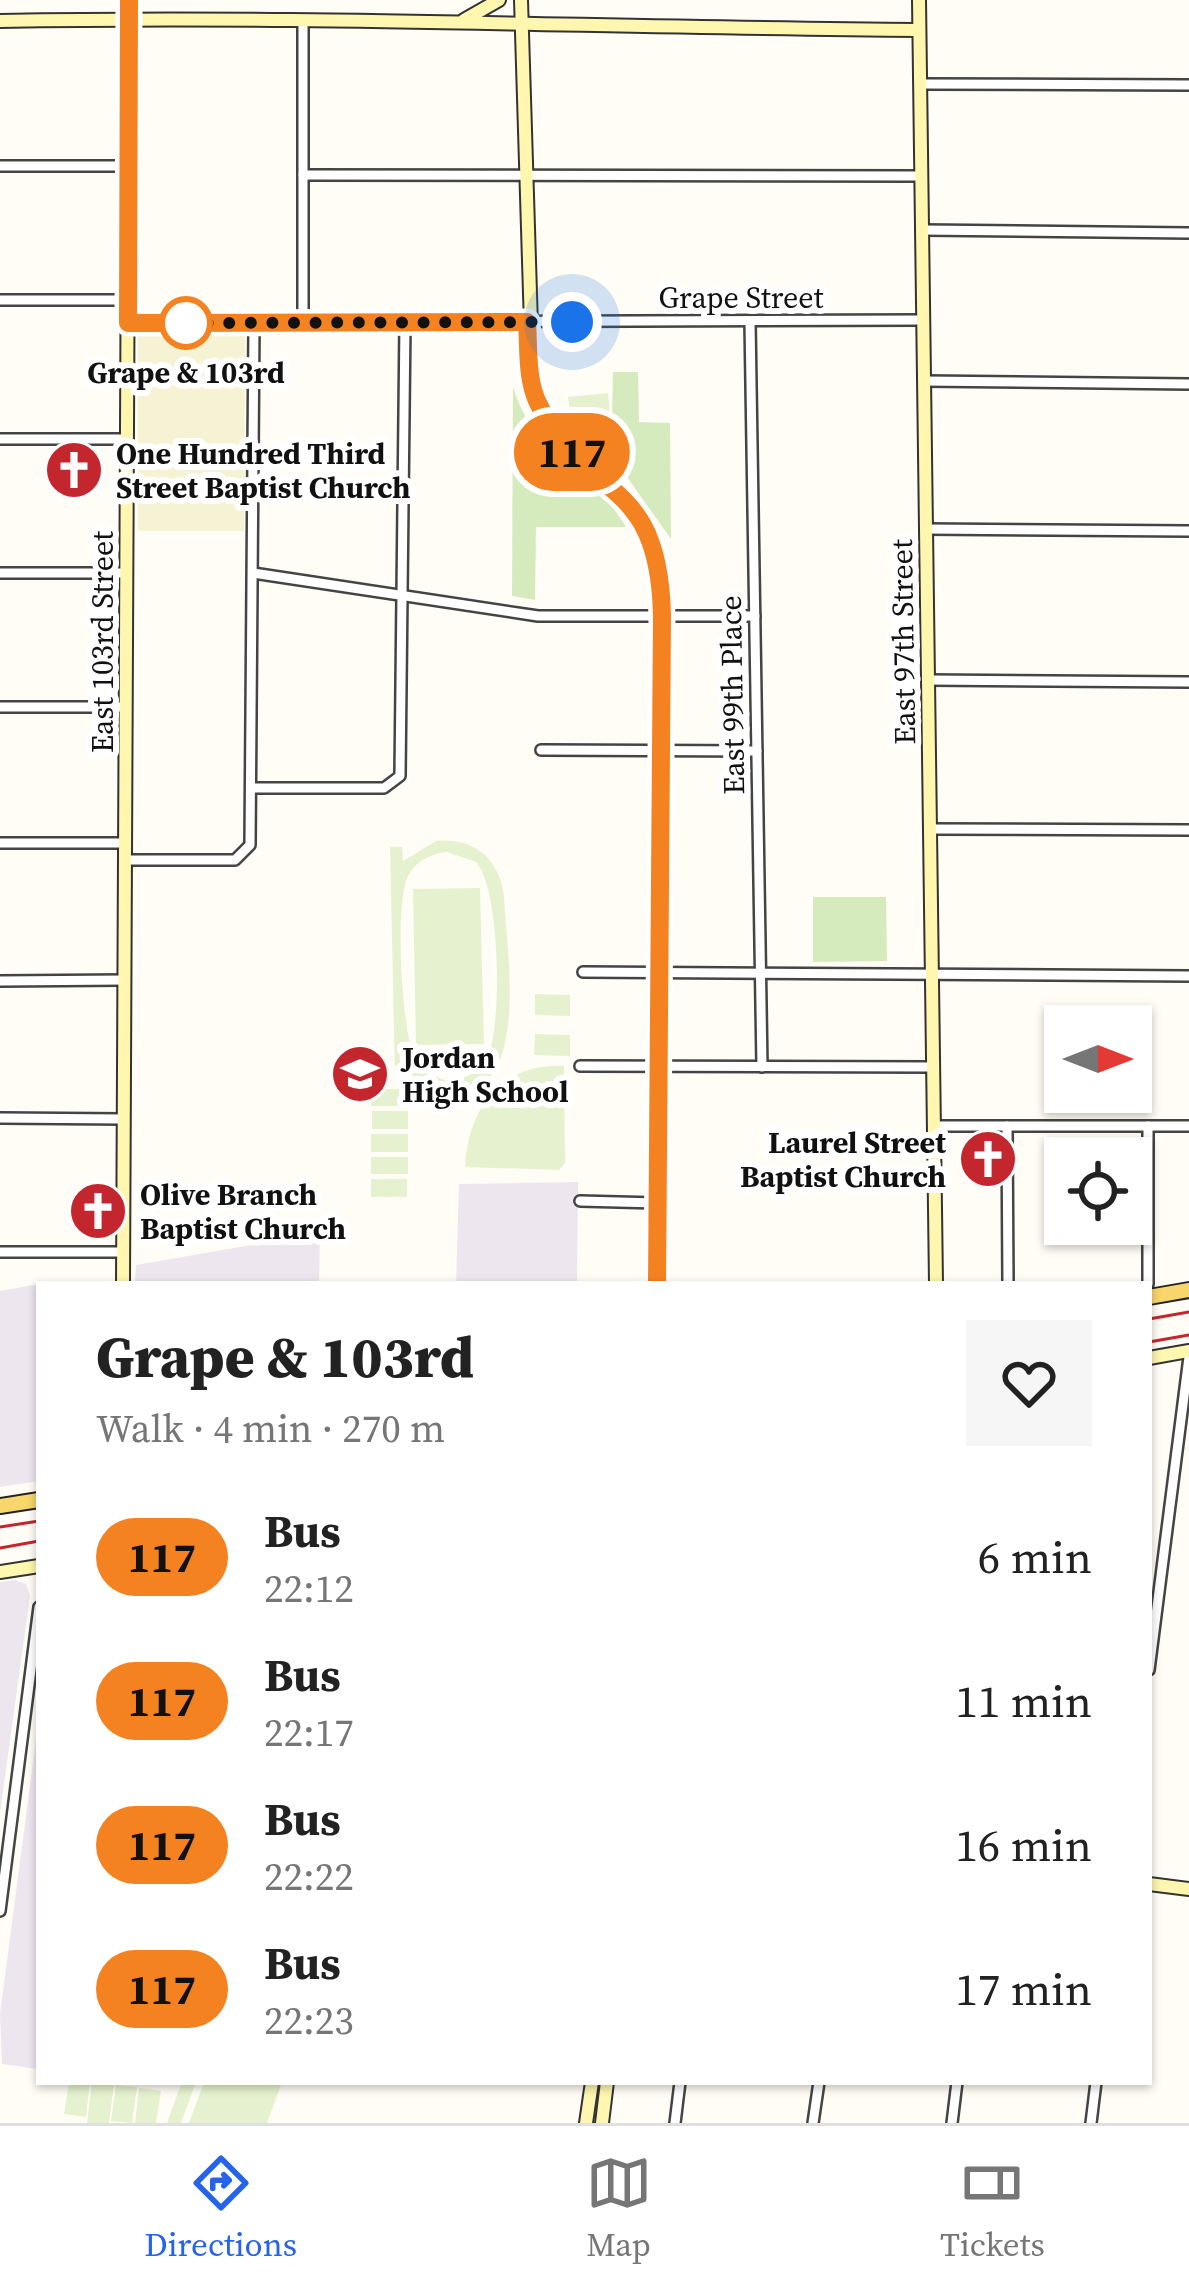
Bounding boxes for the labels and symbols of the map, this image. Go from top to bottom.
street label: Grape Street [659,277,824,318]
your location [542,292,602,352]
marker: Grape & 103rd [161,298,211,348]
place label: Grape & 103rd [87,352,285,393]
line badge: 117 [503,413,641,491]
place label: One Hundred Third Street Baptist Church [116,433,411,508]
church icon: One Hundred Third Street Baptist Church [43,439,105,501]
street label: East 103rd Street [82,531,123,753]
street label: East 97th Street [881,539,925,745]
street label: East 99th Place [710,595,754,795]
north arrow [1044,1005,1152,1113]
place label: Jordan High School [400,1037,569,1112]
school or university icon: Jordan High School [329,1043,391,1105]
place label: Laurel Street Baptist Church [740,1122,946,1197]
church icon: Laurel Street Baptist Church [957,1128,1019,1190]
place label: Olive Branch Baptist Church [140,1174,346,1249]
church icon: Olive Branch Baptist Church [67,1180,129,1242]

